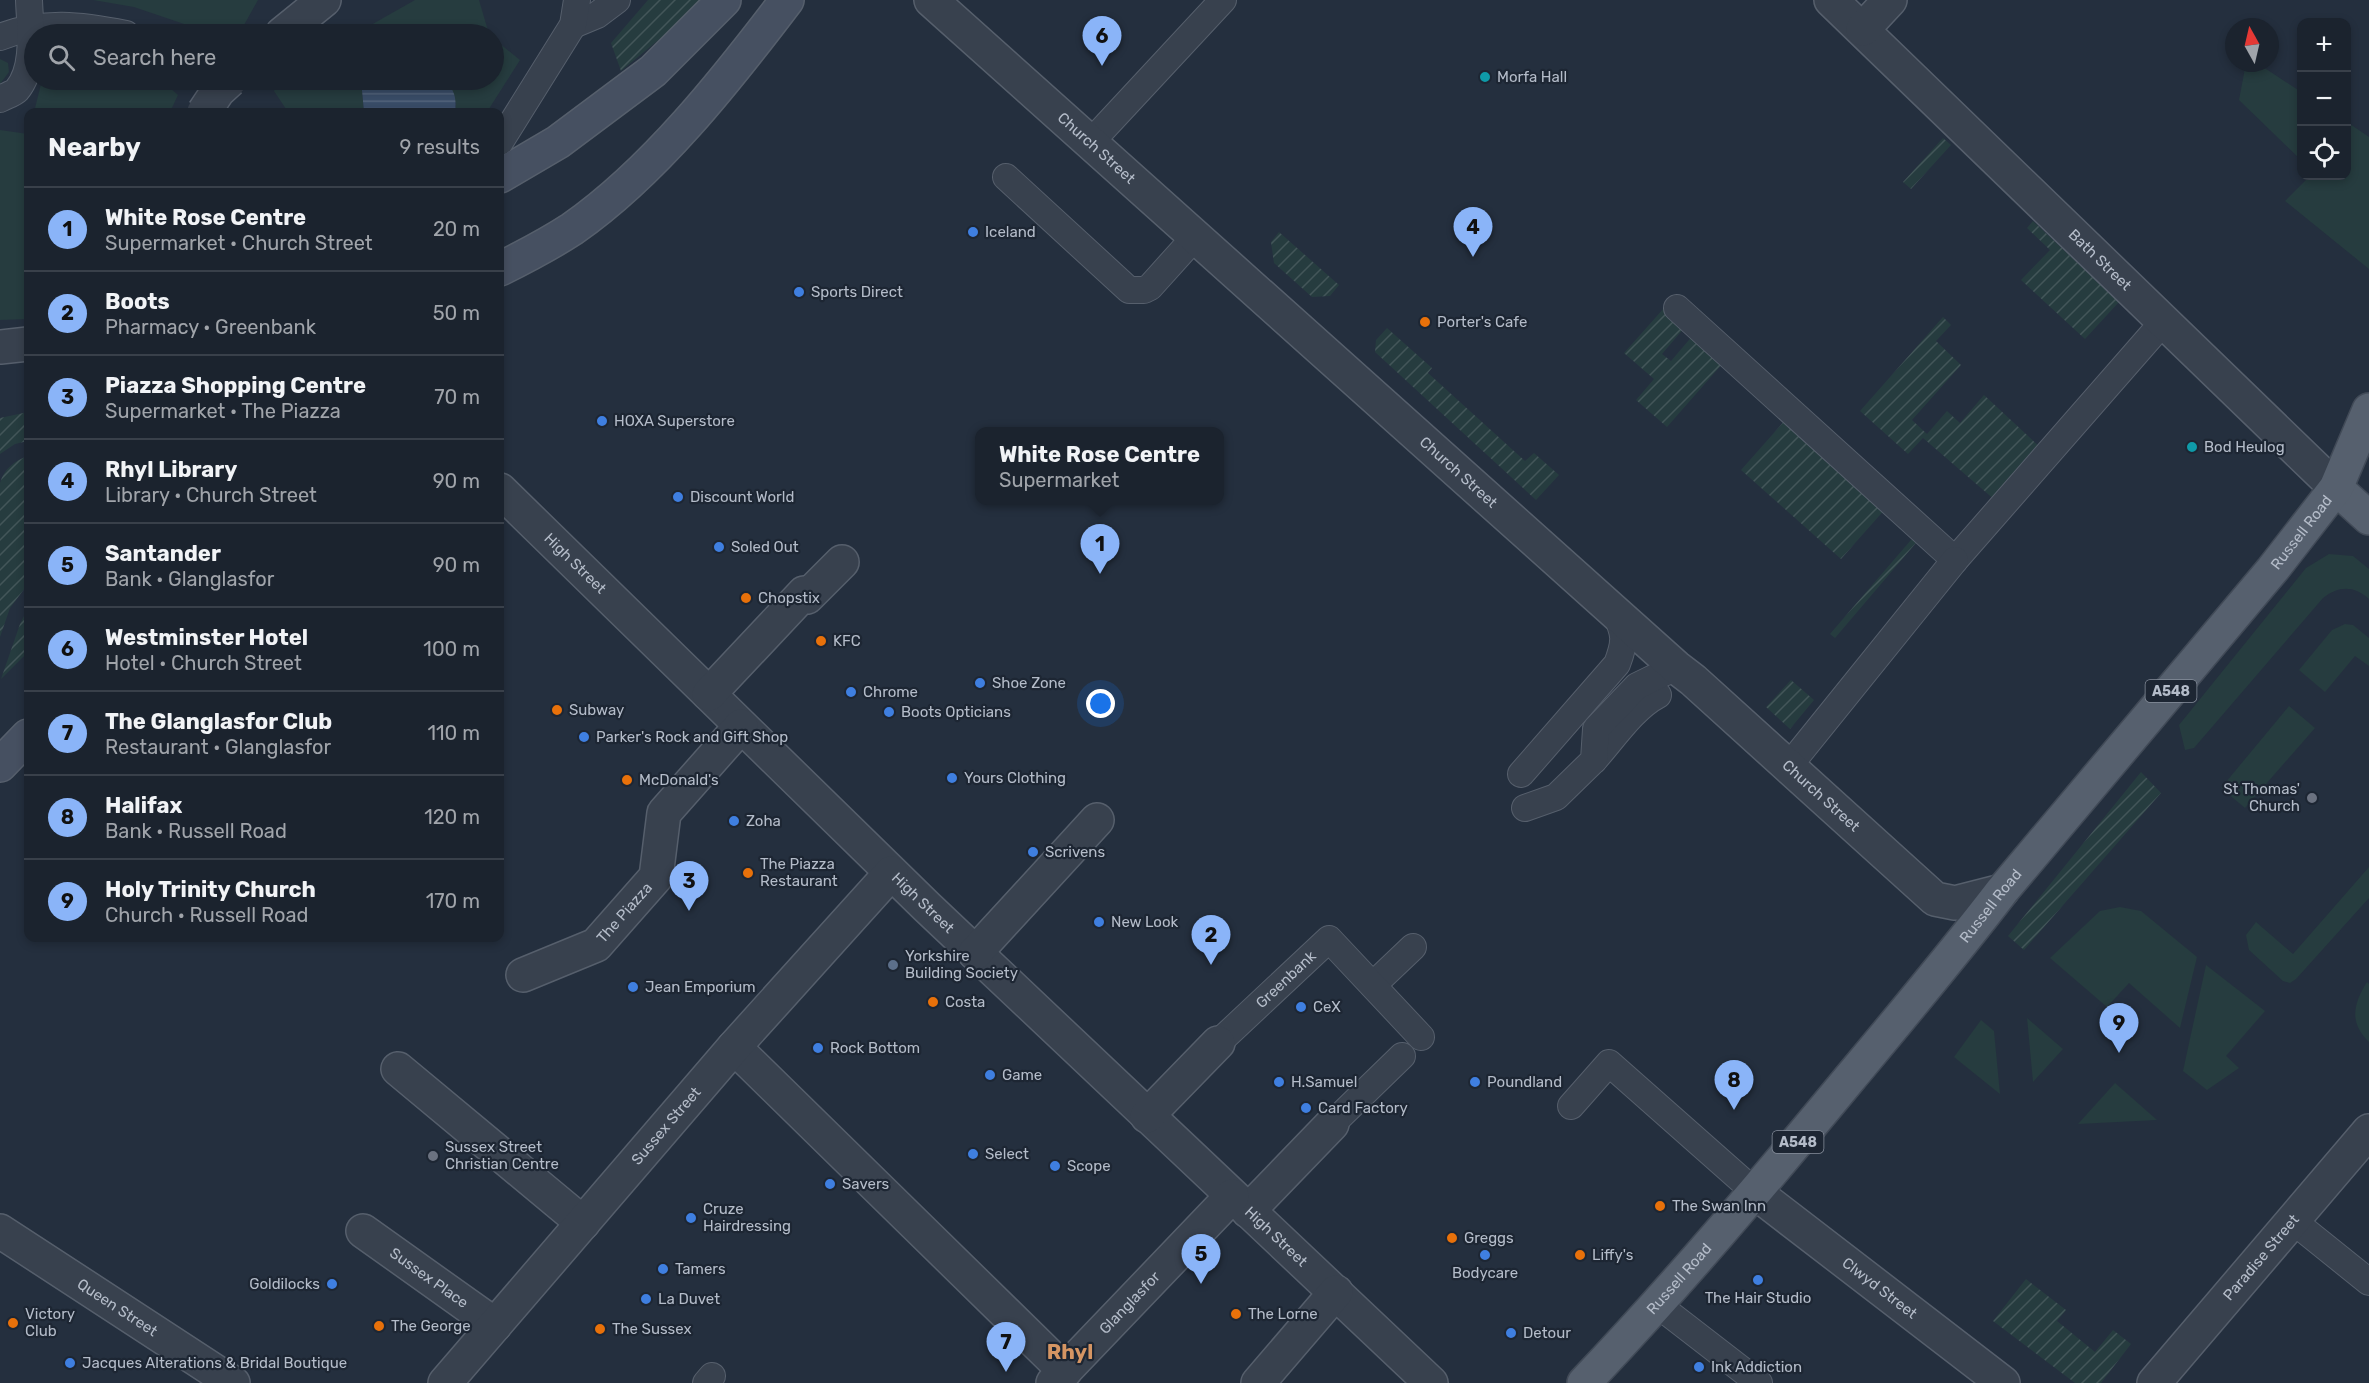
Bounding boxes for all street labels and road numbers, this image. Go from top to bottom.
street label: Church Street [1054,109,1139,188]
street label: Bath Street [2065,225,2135,294]
street label: Church Street [1416,433,1501,512]
street label: Russell Road [2267,492,2336,573]
street label: High Street [540,529,610,598]
road number: A548 [2146,680,2196,702]
street label: Church Street [1779,756,1864,836]
street label: Russell Road [1956,865,2026,946]
street label: High Street [888,869,958,937]
street label: The Piazza [593,879,656,947]
street label: Greenbank [1252,947,1320,1012]
street label: Sussex Street [628,1083,705,1169]
road number: A548 [1772,1131,1824,1153]
street label: High Street [1241,1203,1311,1271]
street label: Paradise Street [2219,1211,2303,1304]
street label: Russell Road [1643,1240,1715,1318]
street label: Sussex Place [386,1244,472,1312]
street label: Clwyd Street [1839,1254,1921,1323]
street label: Glanglasfor [1096,1268,1164,1338]
street label: Queen Street [74,1275,161,1340]

